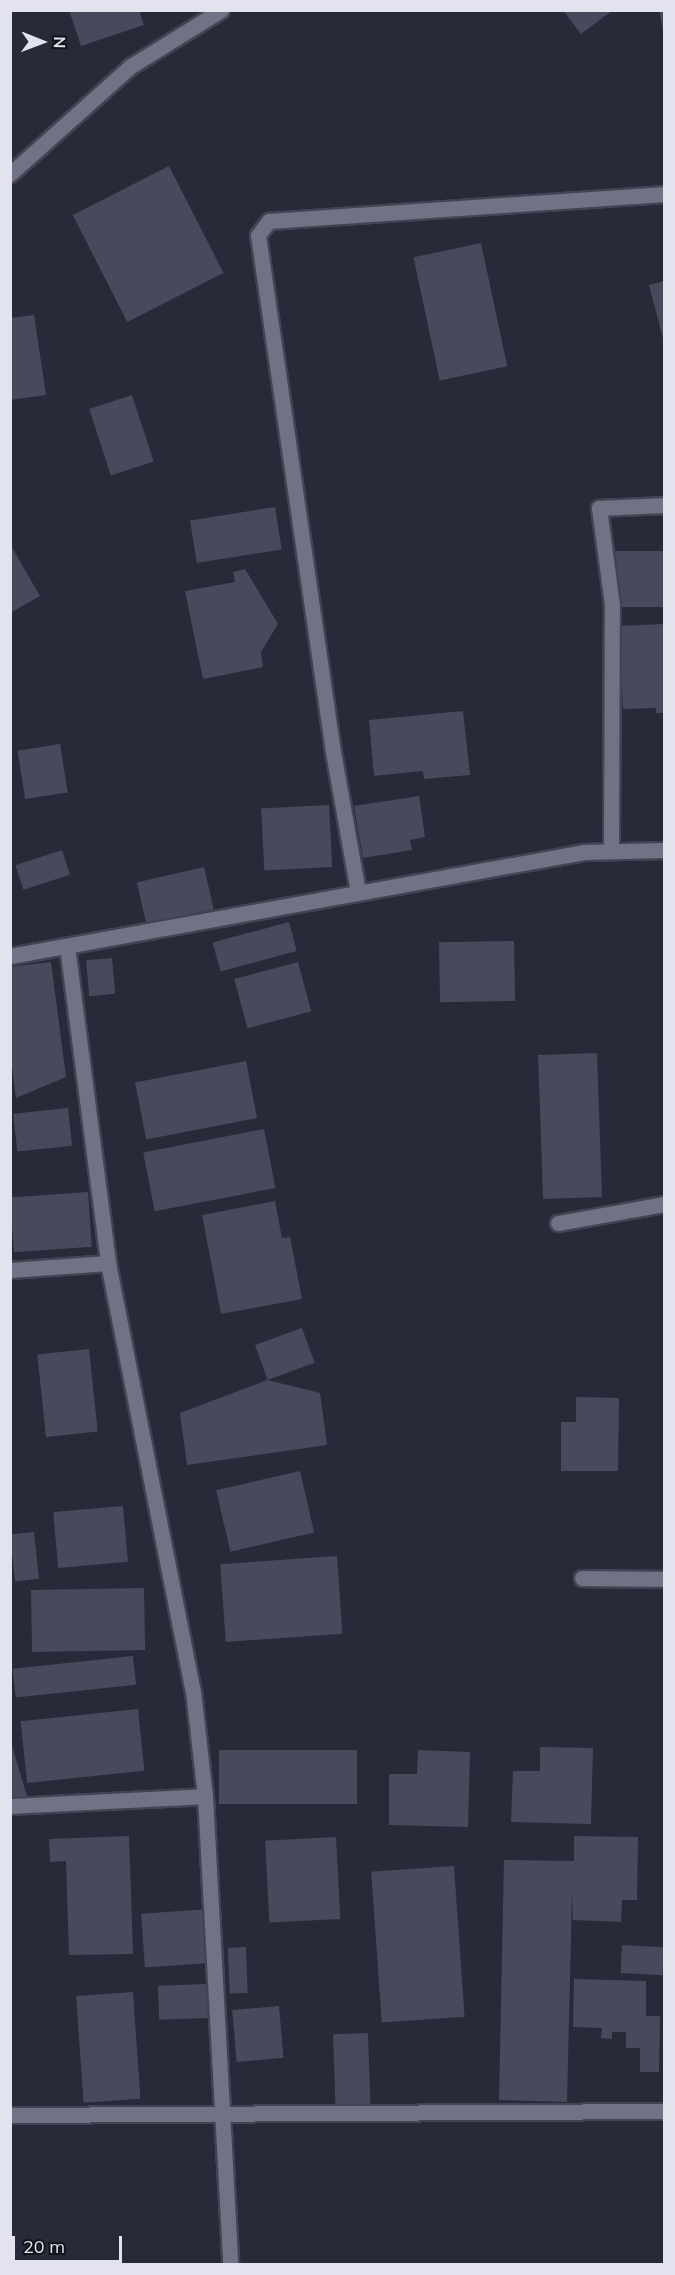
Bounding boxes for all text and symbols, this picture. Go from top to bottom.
north arrow [12,12,72,72]
text: N [50,36,70,49]
scale bar [15,2224,124,2262]
text: 20 m [23,2235,65,2258]

